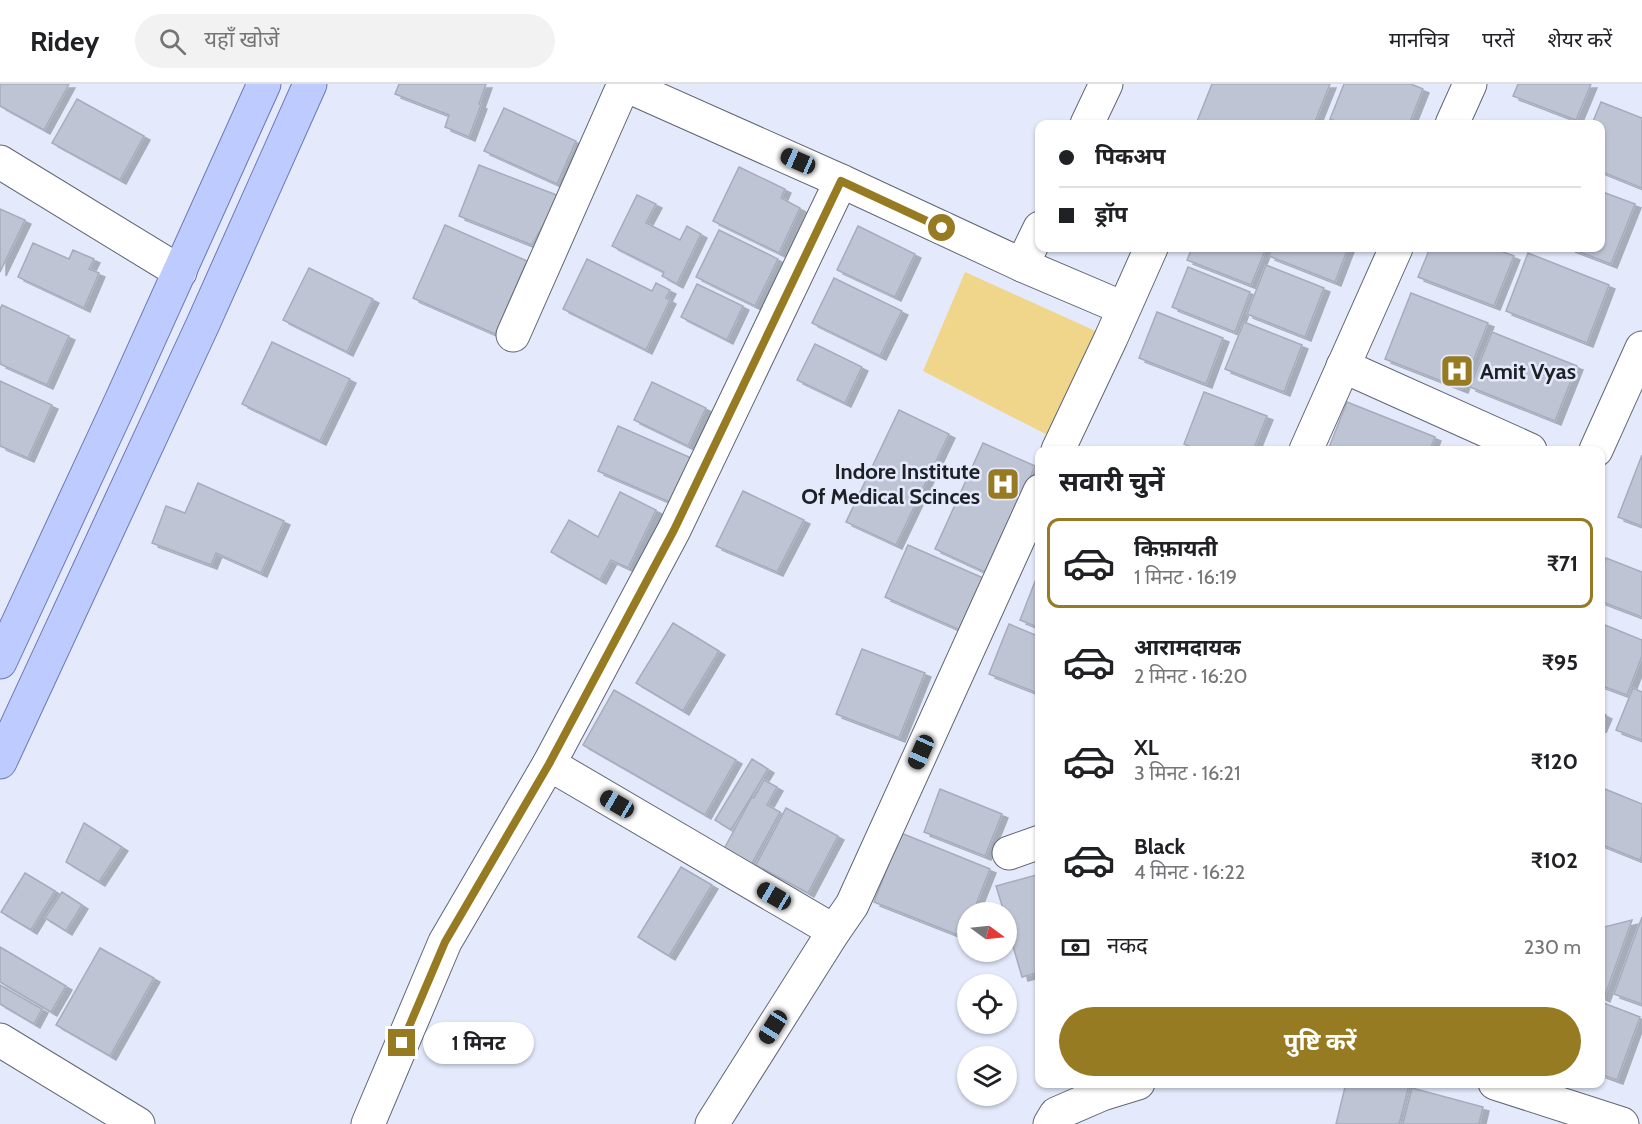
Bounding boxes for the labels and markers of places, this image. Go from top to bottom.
hospital icon: Amit Vyas [1439,353,1475,389]
place label: Amit Vyas [1480,358,1576,385]
place label: Indore Institute Of Medical Scinces [801,458,980,510]
hospital icon: Indore Institute Of Medical Scinces [985,466,1021,502]

